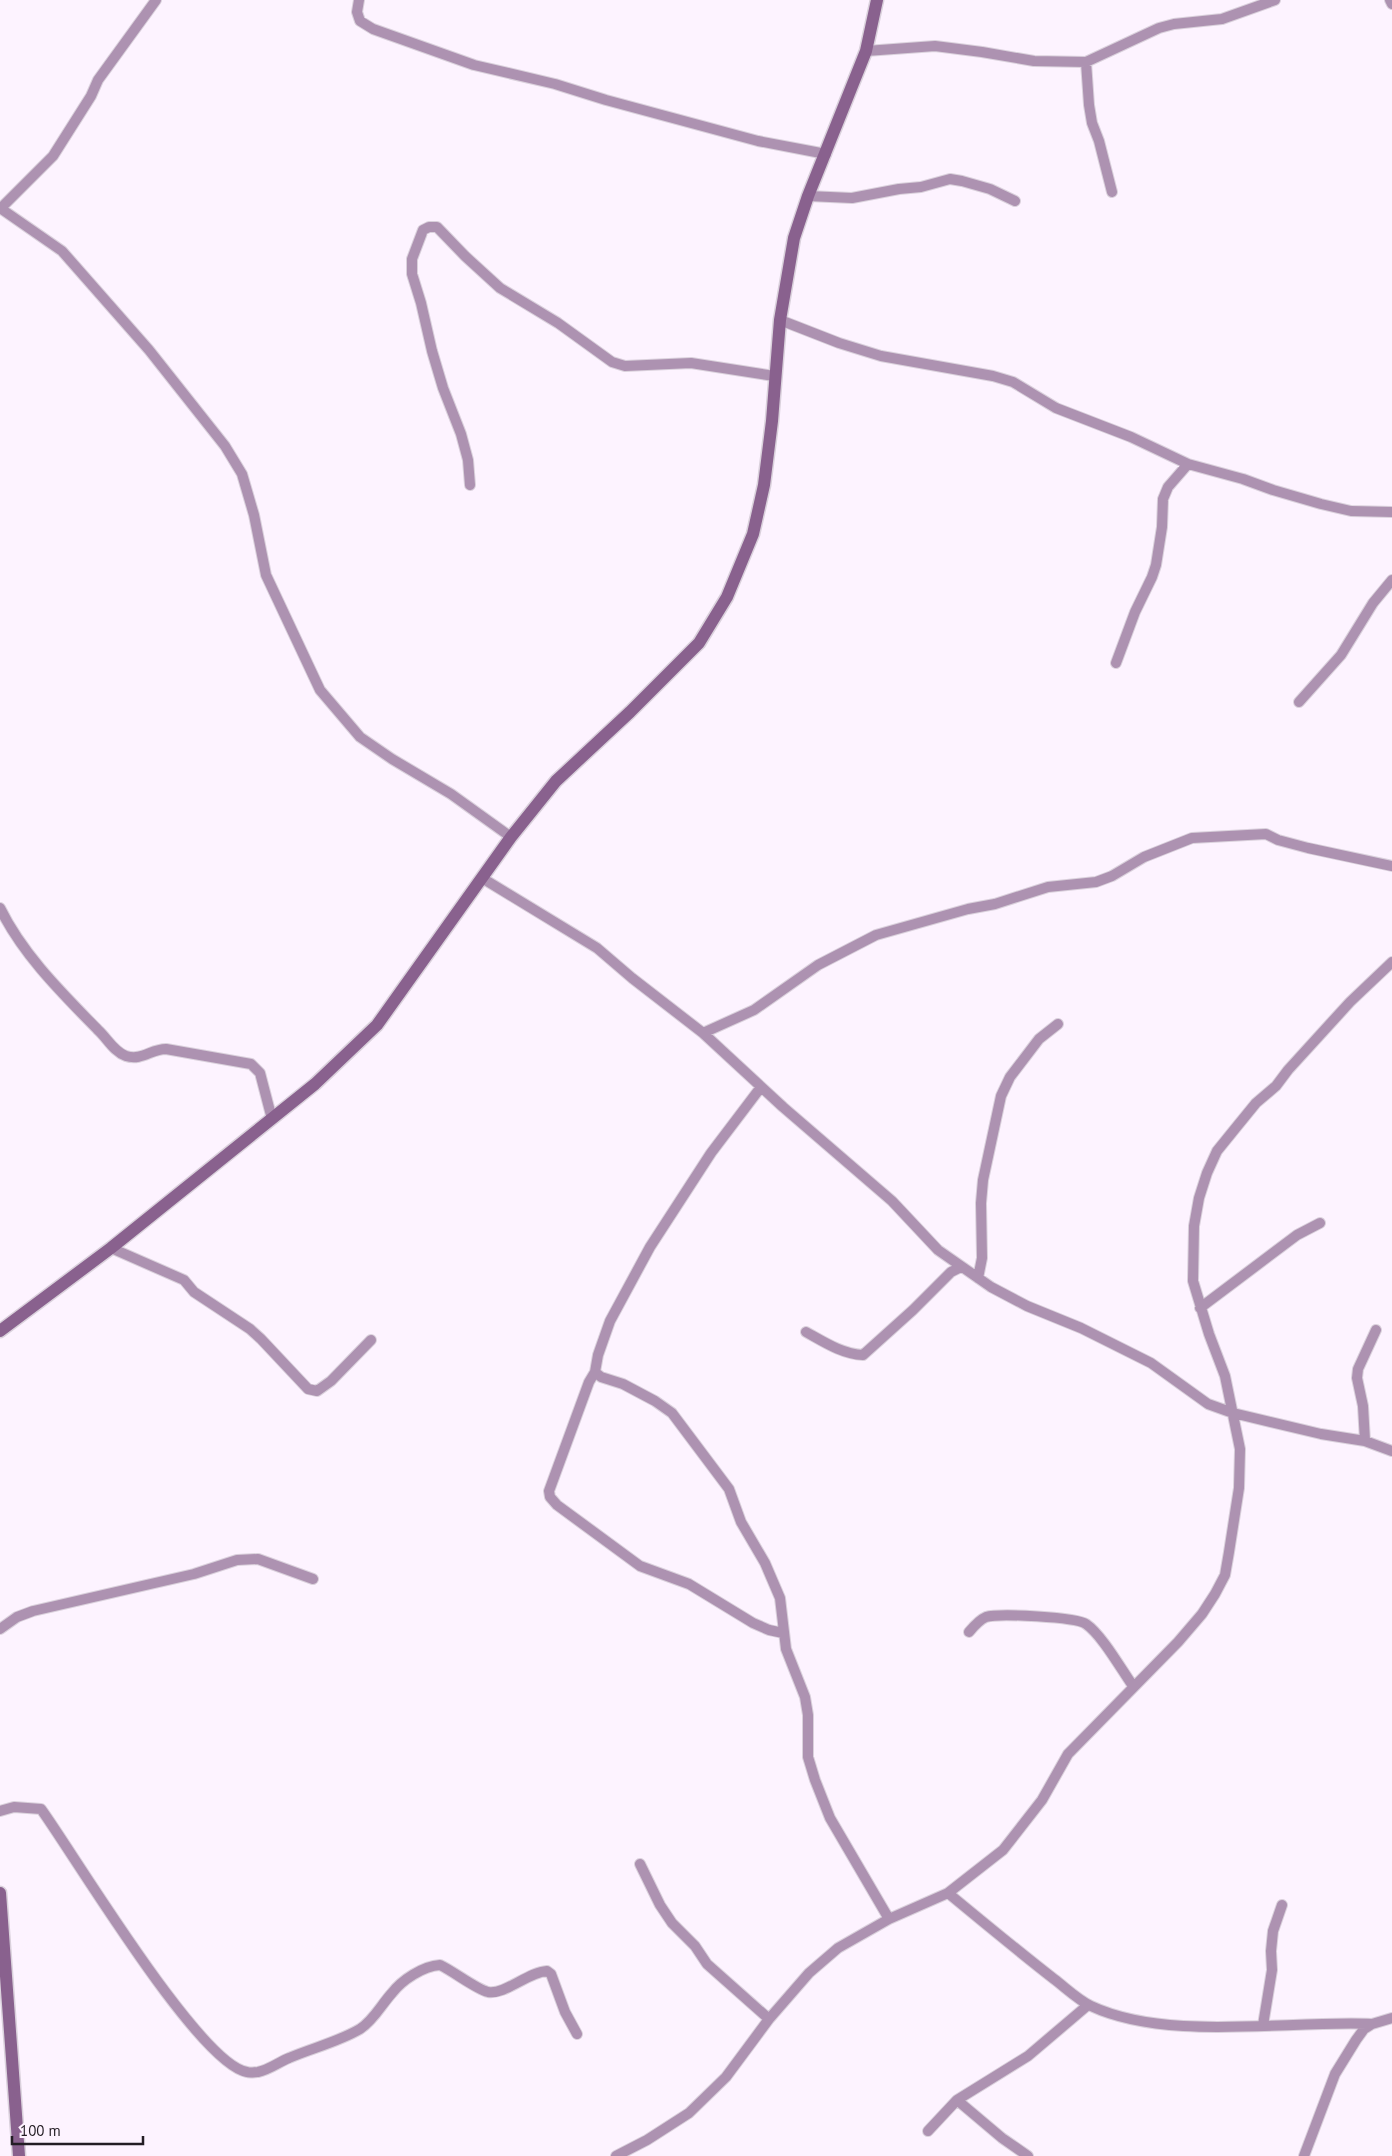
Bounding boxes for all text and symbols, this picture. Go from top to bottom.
scale bar [12,2114,144,2146]
text: 100 m [20,2121,61,2140]

